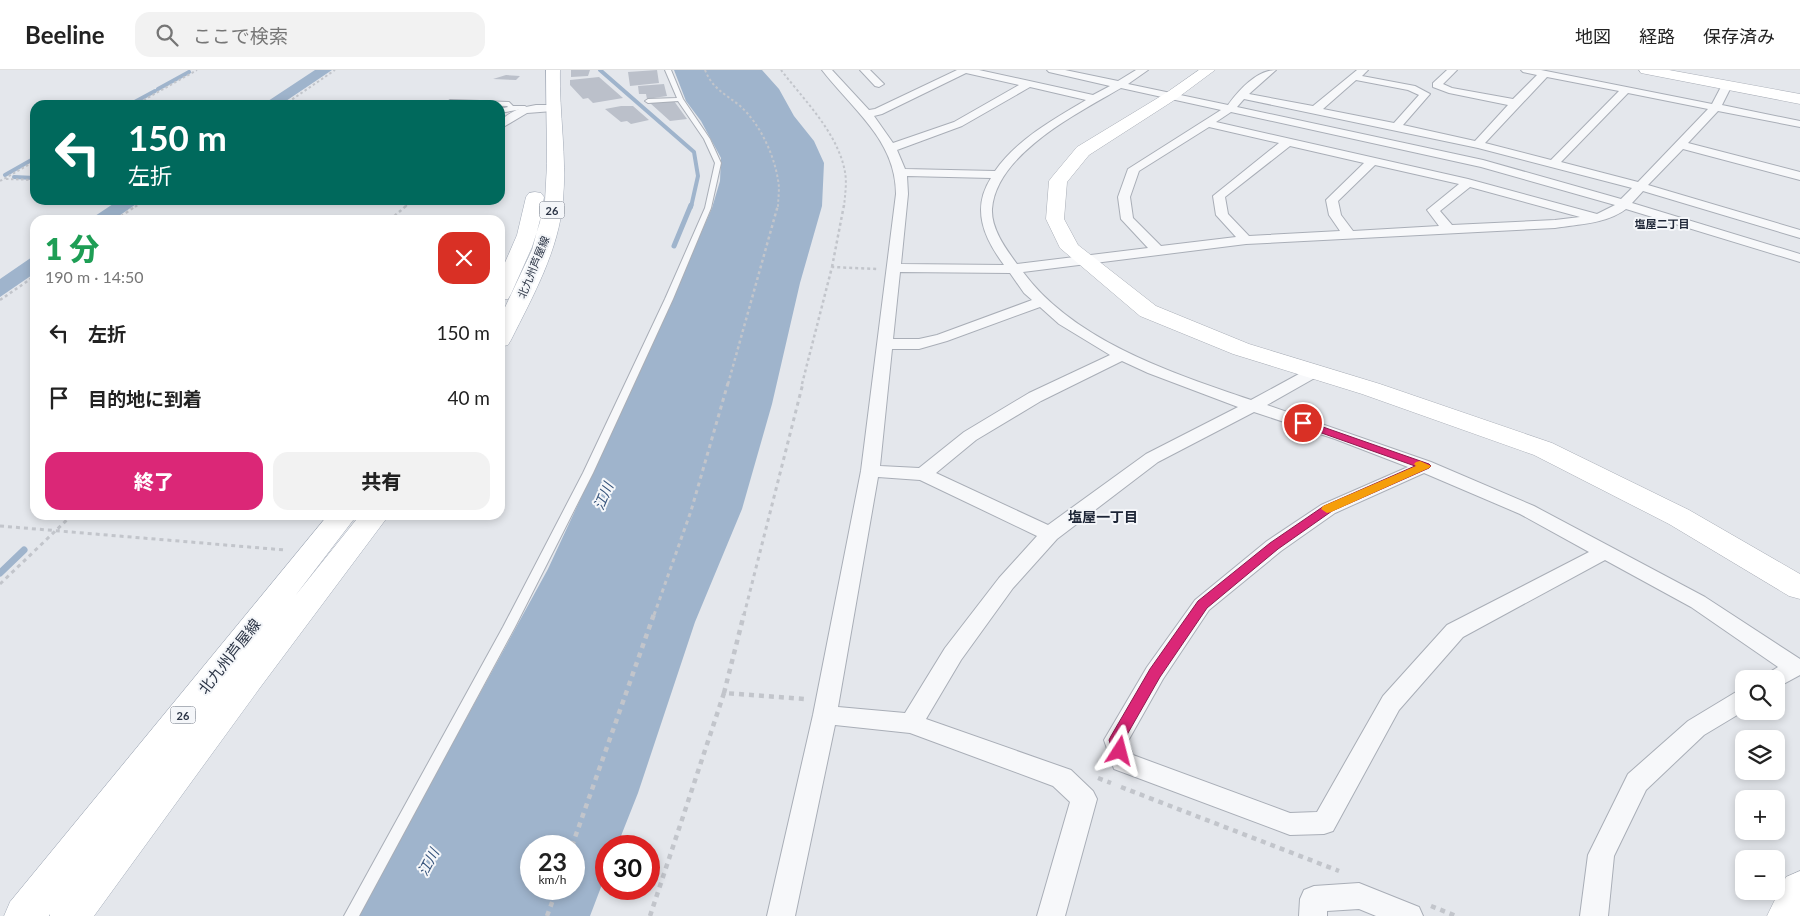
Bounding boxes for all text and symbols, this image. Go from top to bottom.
search box [135,12,485,57]
text: Beeline [25,20,105,49]
icon: search [153,21,181,49]
text: ここで検索 [193,24,288,47]
text: 地図 [1575,25,1611,47]
text: 経路 [1639,25,1675,47]
text: 保存済み [1703,25,1775,47]
text: 150 m [128,116,227,158]
icon: left [45,120,110,185]
text: 左折 [128,162,172,189]
road number: 26 [540,202,564,218]
district label: 塩屋二丁目 [1635,217,1690,230]
text: 1 分 [45,230,99,266]
button: close [438,232,490,284]
street label: 北九州芦屋線 [515,234,551,300]
text: 190 m · 14:50 [45,267,144,286]
icon: left [45,319,73,347]
text: 150 m [436,321,490,344]
text: 左折 [88,322,126,345]
icon: arrive [45,384,73,412]
text: 40 m [447,386,490,409]
text: 目的地に到着 [88,387,202,410]
pin [1282,402,1324,444]
icon: arrive [1289,409,1317,437]
button: 終了 [45,452,263,510]
button: 共有 [273,452,490,510]
water label: 江川 [590,478,617,512]
district label: 塩屋一丁目 [1068,508,1138,525]
street label: 北九州芦屋線 [194,615,264,697]
map controls [1735,670,1785,900]
button: search [1735,670,1785,720]
road number: 26 [170,706,196,724]
position arrow [1093,724,1145,776]
button: layers [1735,730,1785,780]
button: + [1735,790,1785,840]
speed limit sign: 30 [595,835,660,900]
water label: 江川 [414,844,443,878]
text: 23 [538,846,567,876]
button: − [1735,850,1785,900]
text: km/h [538,872,567,887]

